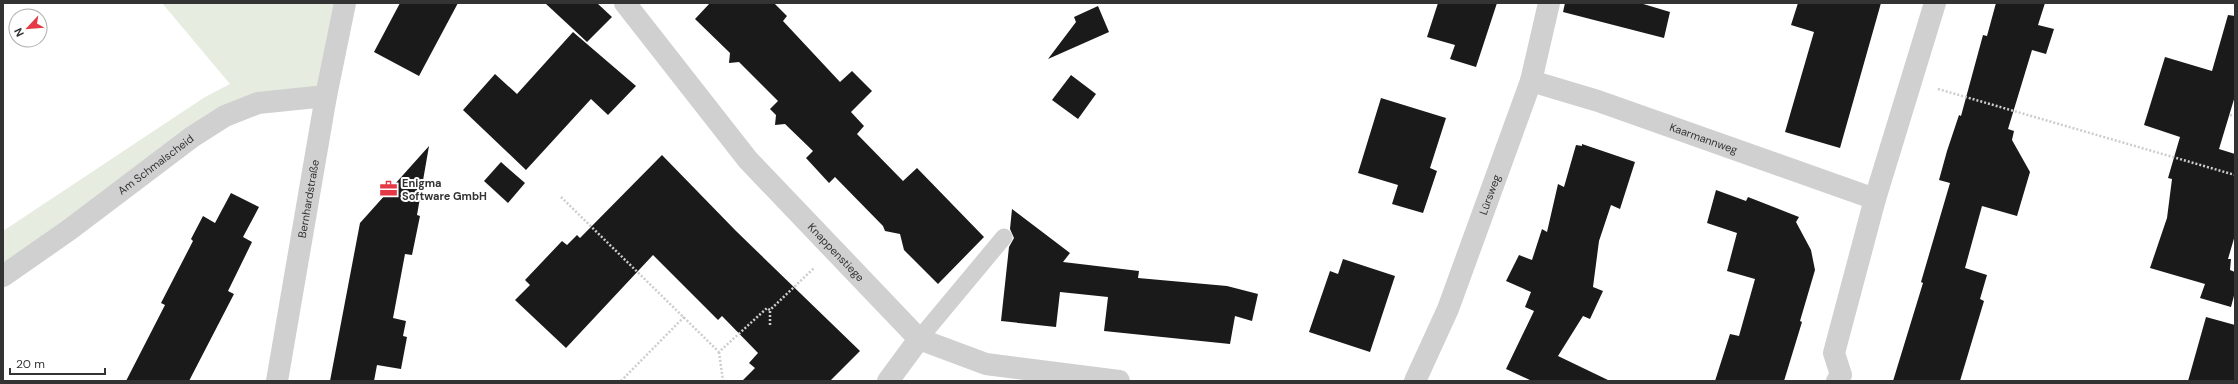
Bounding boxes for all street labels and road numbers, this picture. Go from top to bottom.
street label: Kaarmannweg [1668,120,1740,157]
street label: Am Schmalscheid [115,131,196,198]
street label: Bernhardstraße [295,158,322,239]
street label: Lürsweg [1476,172,1503,217]
street label: Knappenstiege [805,220,867,284]

